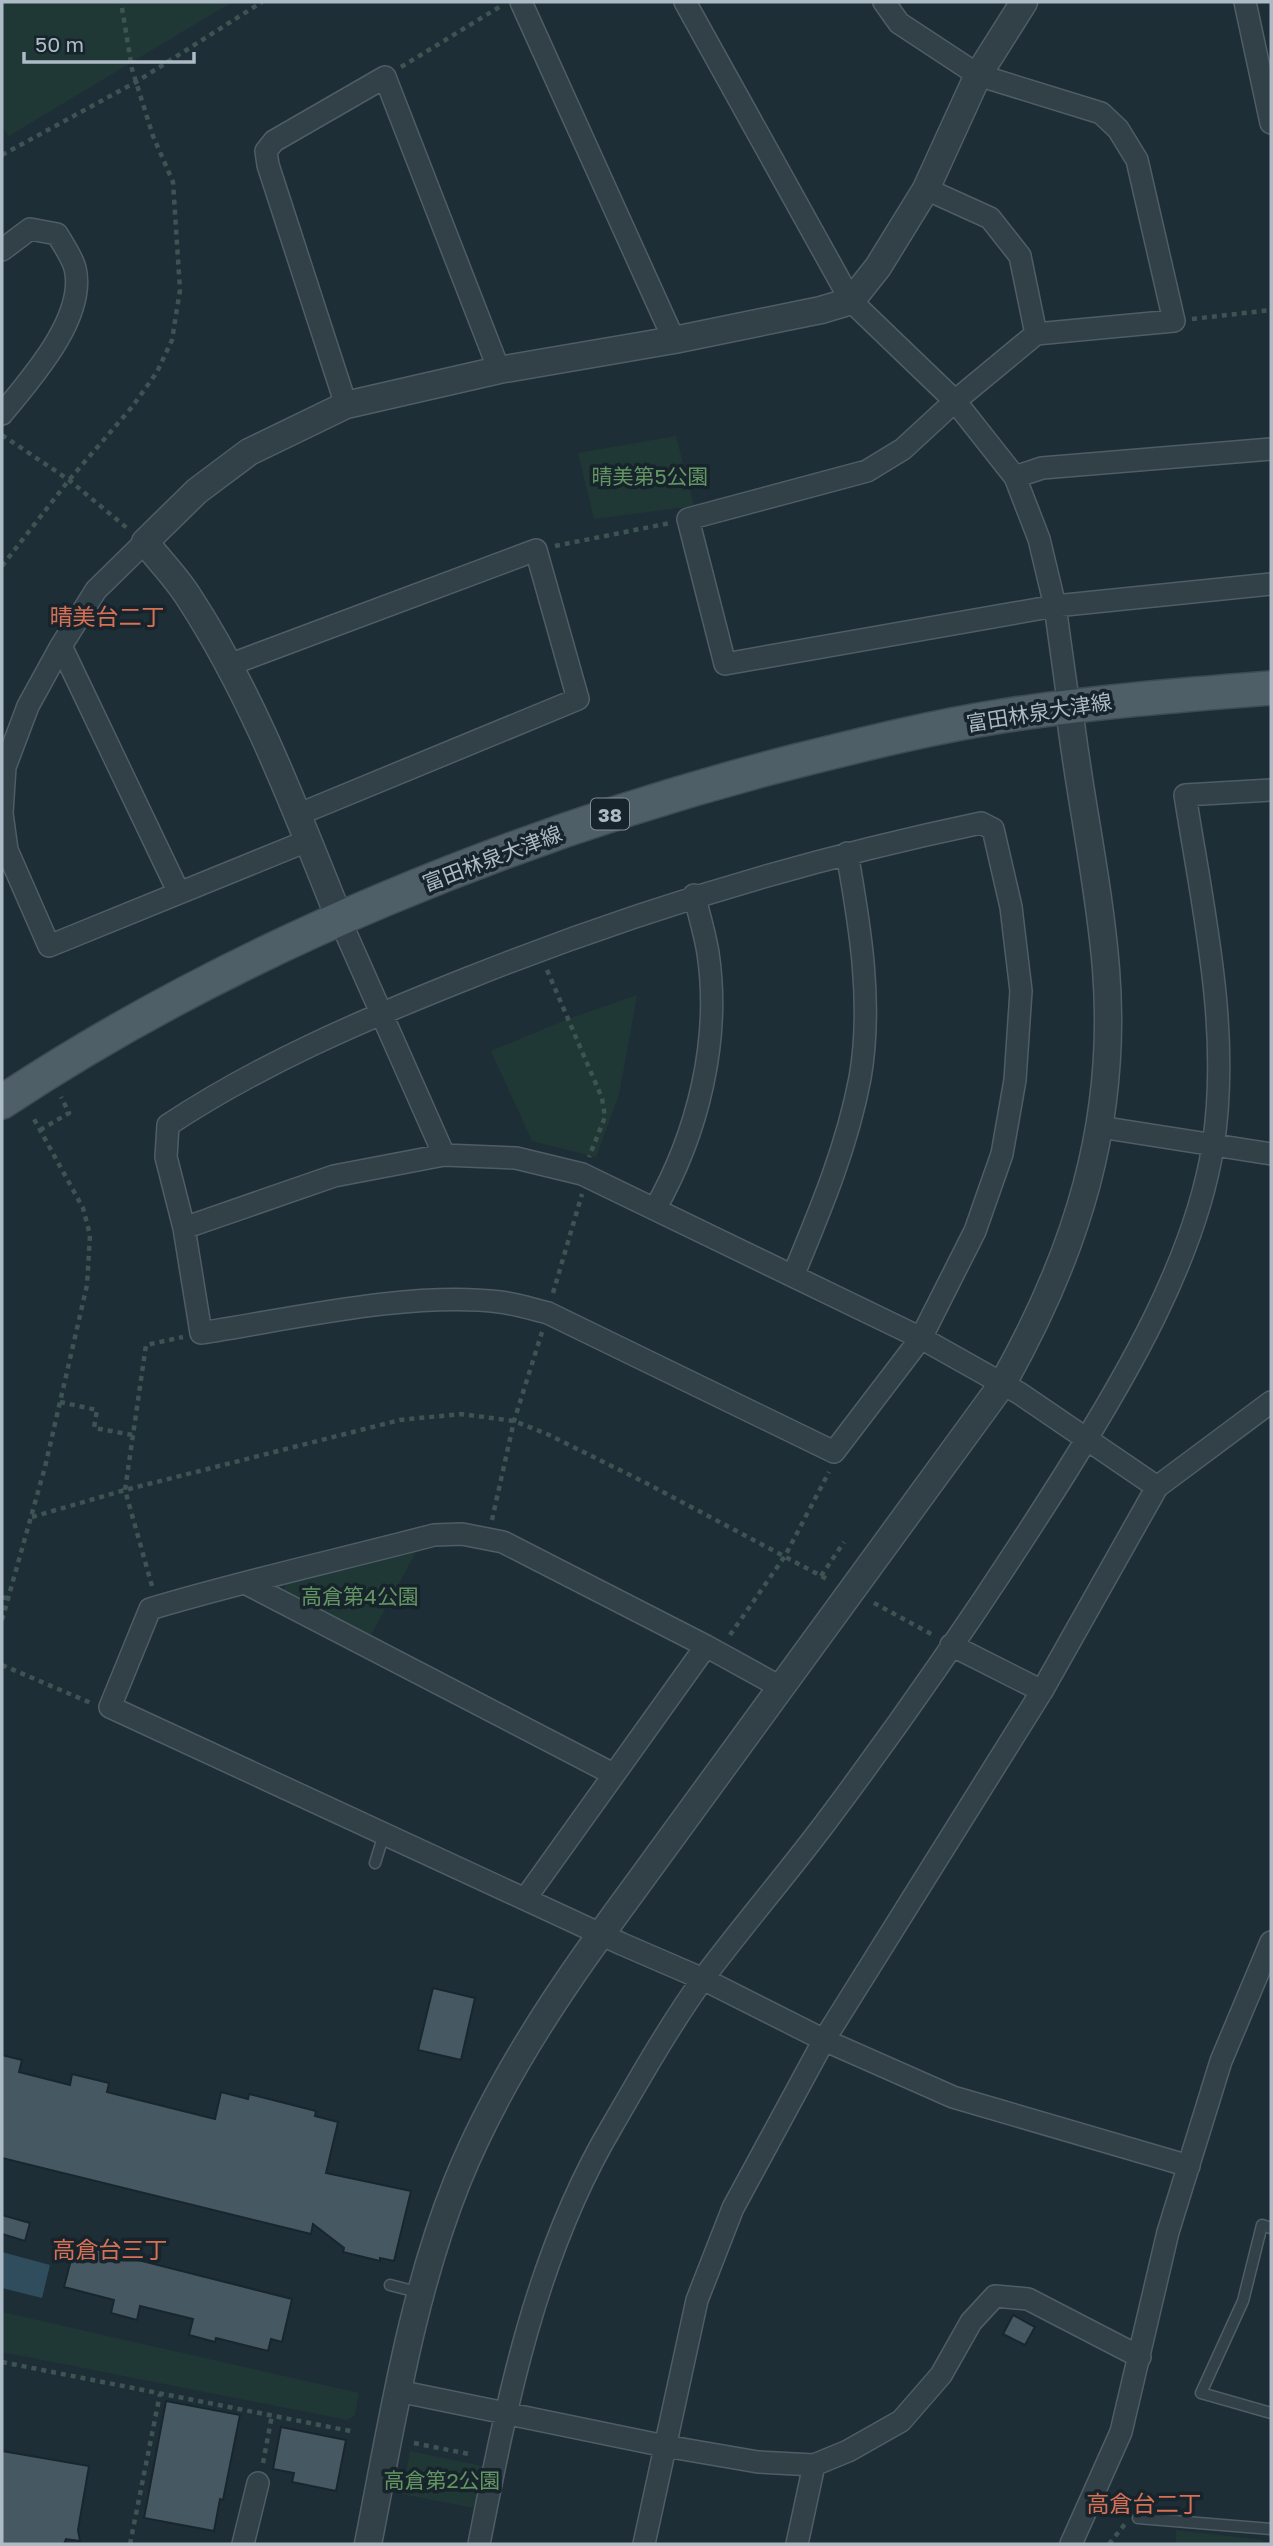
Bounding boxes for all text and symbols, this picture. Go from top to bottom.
scale bar [24,21,194,65]
text: 50 m [35,31,84,57]
park label: 晴美第5公園 [591,463,709,489]
district label: 晴美台二丁 [50,602,165,630]
street label: 富田林泉大津線 [964,688,1114,736]
road number: 38 [591,799,629,830]
street label: 富田林泉大津線 [419,820,565,896]
park label: 高倉第4公園 [301,1583,419,1609]
district label: 高倉台三丁 [53,2235,168,2263]
park label: 高倉第2公園 [383,2467,501,2493]
district label: 高倉台二丁 [1087,2489,1202,2517]

